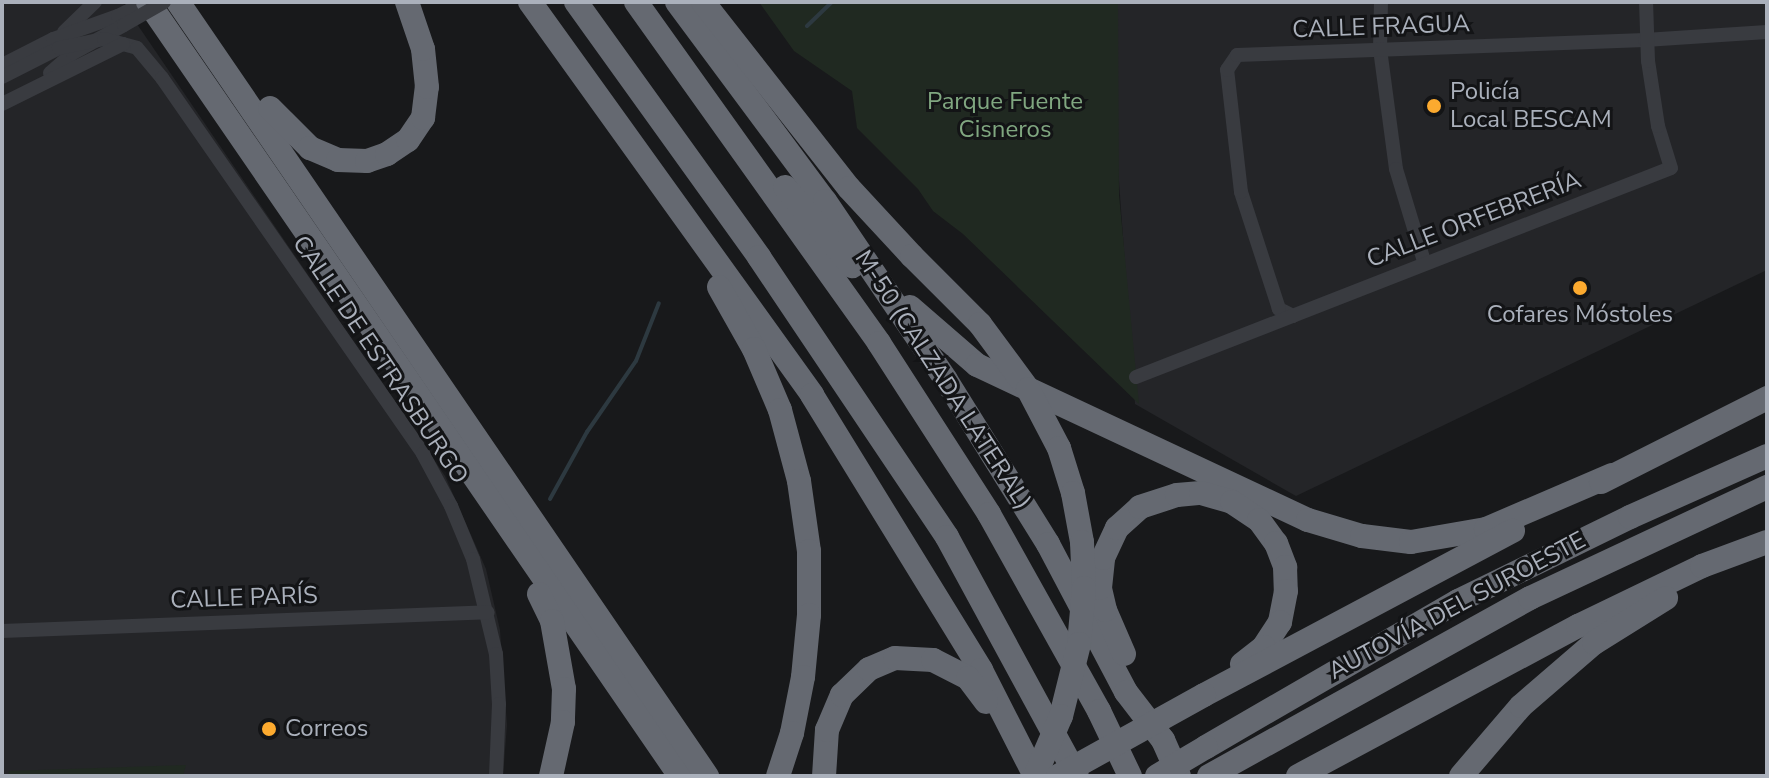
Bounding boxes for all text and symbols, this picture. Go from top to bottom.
street label: CALLE FRAGUA [1292,10,1470,44]
place label: Policía Local BESCAM [1450,78,1612,134]
park label: Parque Fuente Cisneros [927,88,1083,144]
marker: Policía Local BESCAM [1425,97,1443,115]
street label: CALLE ORFEBRERÍA [1363,166,1585,274]
street label: CALLE DE ESTRASBURGO [286,230,474,490]
street label: M-50 (CALZADA LATERAL) [849,245,1037,515]
marker: Cofares Móstoles [1571,279,1589,297]
place label: Cofares Móstoles [1487,301,1673,329]
street label: AUTOVÍA DEL SUROESTE [1324,526,1590,686]
street label: CALLE PARÍS [170,581,318,615]
place label: Correos [285,715,368,743]
marker: Correos [260,720,278,738]

